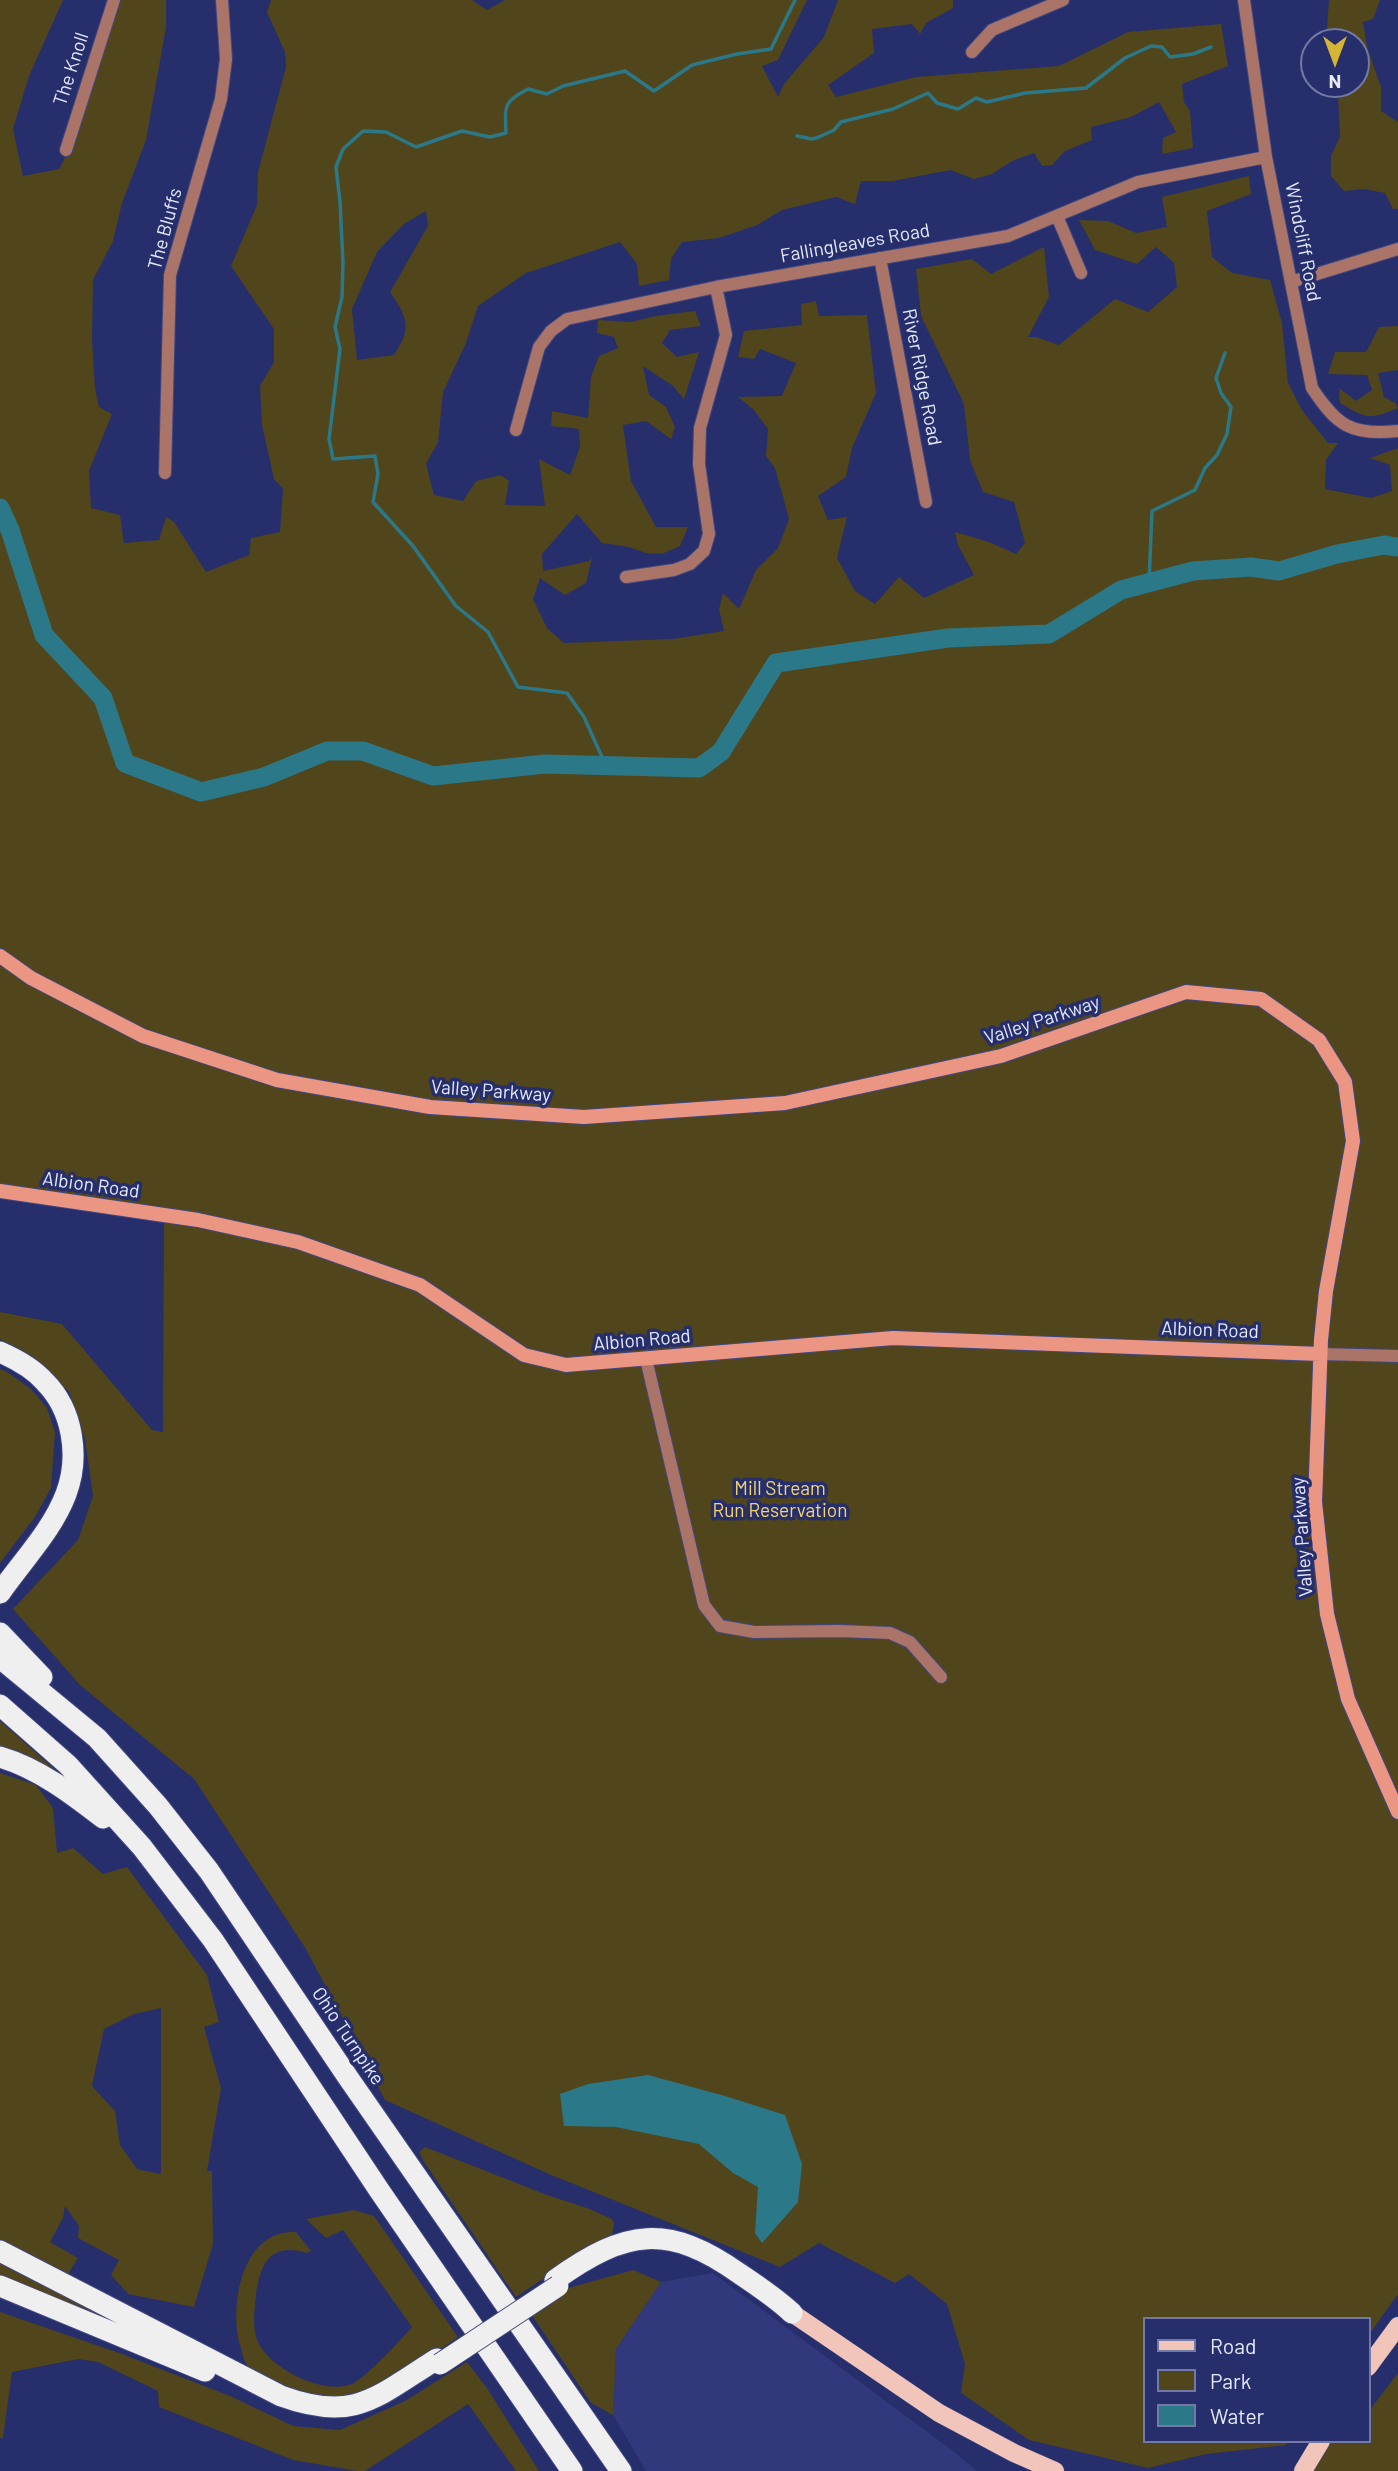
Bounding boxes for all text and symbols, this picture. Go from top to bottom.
north arrow [1300,28,1370,98]
street label: The Knoll [48,29,94,109]
text: N [1329,71,1341,94]
street label: Windcliff Road [1280,181,1326,303]
street label: The Bluffs [143,186,187,272]
street label: Fallingleaves Road [778,219,932,267]
street label: River Ridge Road [898,307,946,447]
street label: Valley Parkway [981,991,1103,1049]
street label: Valley Parkway [430,1075,552,1107]
street label: Albion Road [41,1167,141,1203]
street label: Albion Road [1161,1317,1259,1343]
street label: Albion Road [592,1324,692,1356]
street label: Valley Parkway [1286,1476,1318,1598]
park label: Mill Stream Run Reservation [713,1478,847,1522]
street label: Ohio Turnpike [307,1983,389,2089]
legend [1142,2317,1370,2443]
text: Road [1210,2333,1256,2358]
text: Park [1210,2368,1251,2393]
text: Water [1210,2403,1264,2428]

